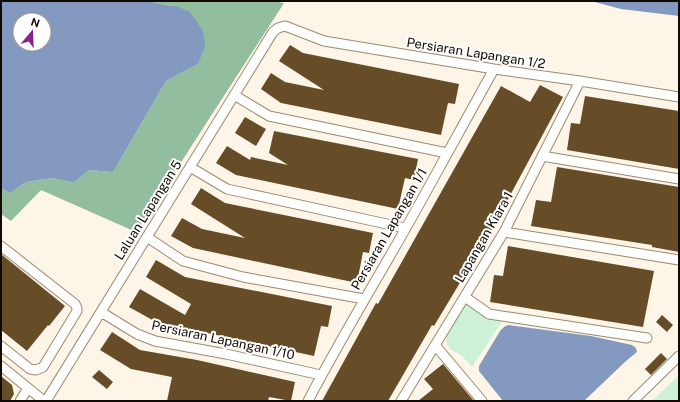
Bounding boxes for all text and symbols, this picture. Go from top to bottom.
north arrow [12,12,52,52]
text: N [29,15,41,30]
street label: Persiaran Lapangan 1/2 [405,35,547,71]
street label: Laluan Lapangan 5 [111,157,185,263]
street label: Persiaran Lapangan 1/1 [348,166,430,292]
street label: Lapangan Kiara 1 [452,189,516,285]
street label: Persiaran Lapangan 1/10 [150,317,296,363]

